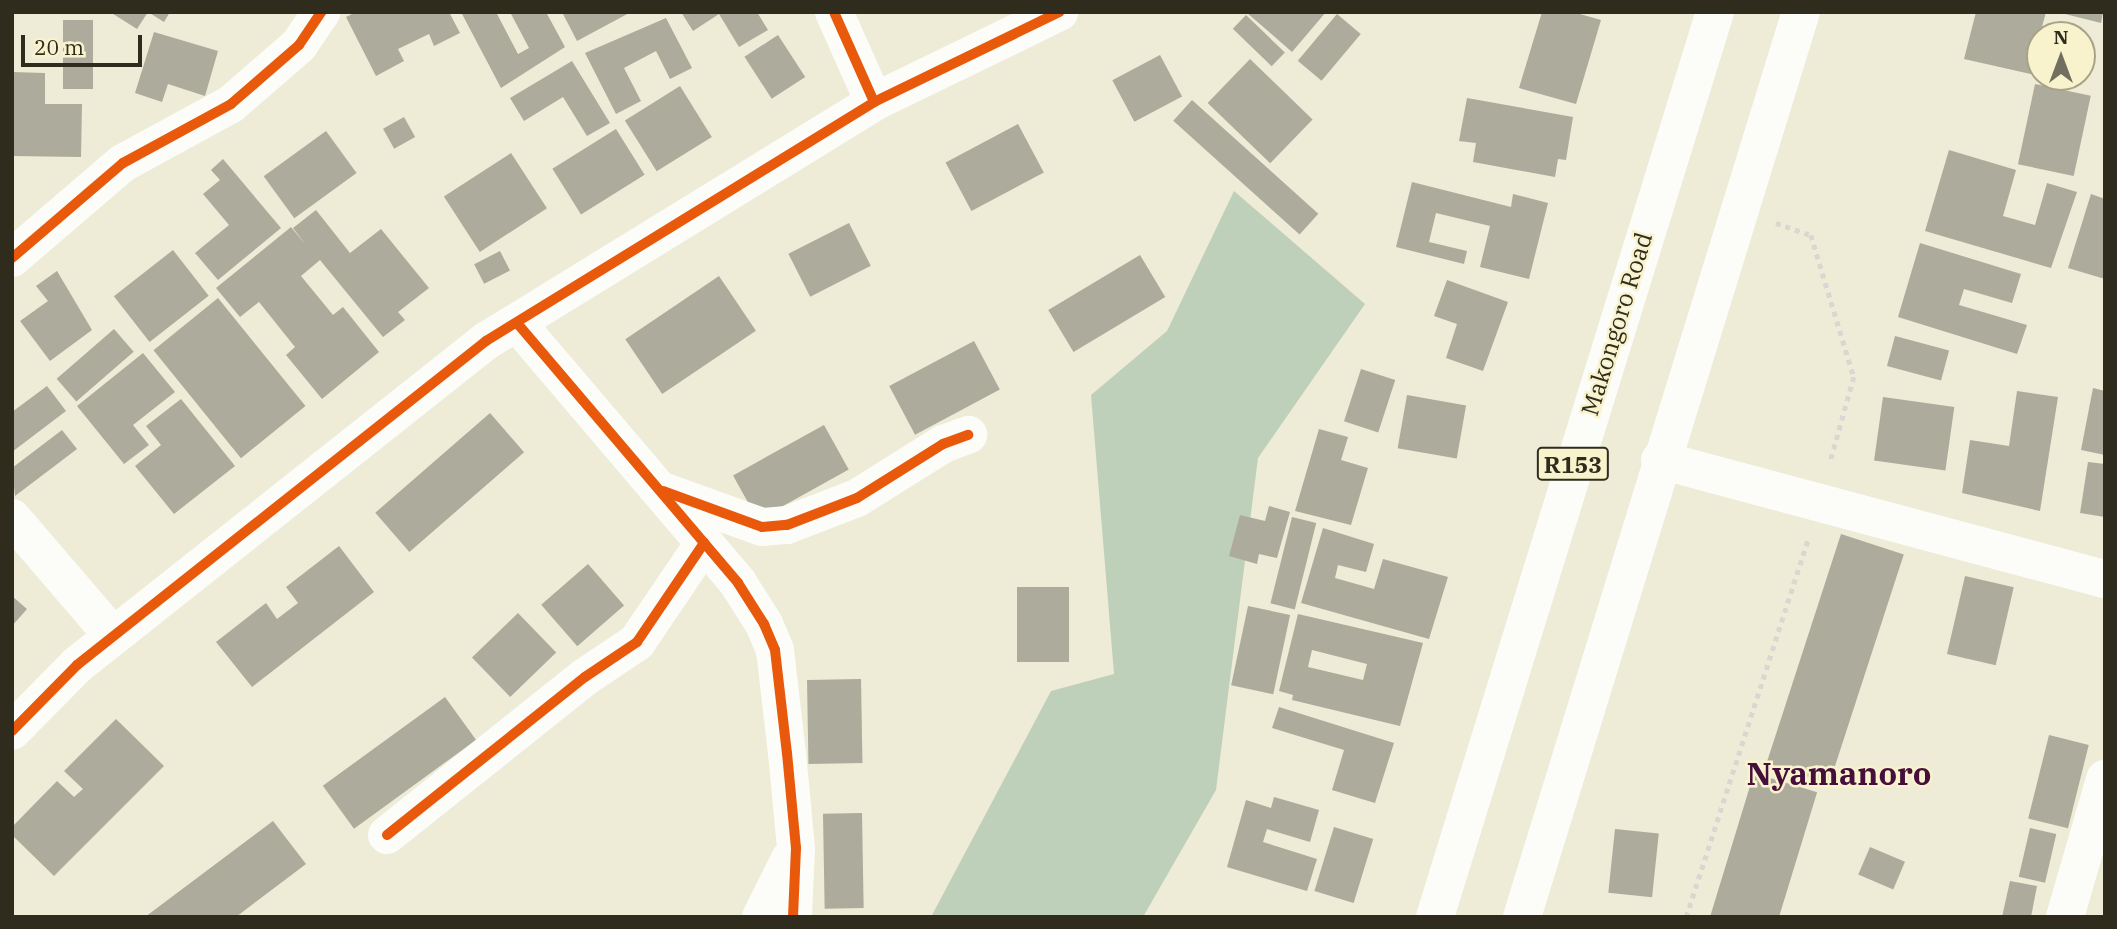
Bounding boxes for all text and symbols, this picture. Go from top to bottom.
scale bar [24,21,145,65]
north arrow [2026,21,2096,91]
text: N [2053,25,2069,49]
text: 20 m [34,33,84,61]
street label: Makongoro Road [1575,229,1659,419]
road number: R153 [1536,445,1610,484]
district label: Nyamanoro [1747,754,1931,792]

